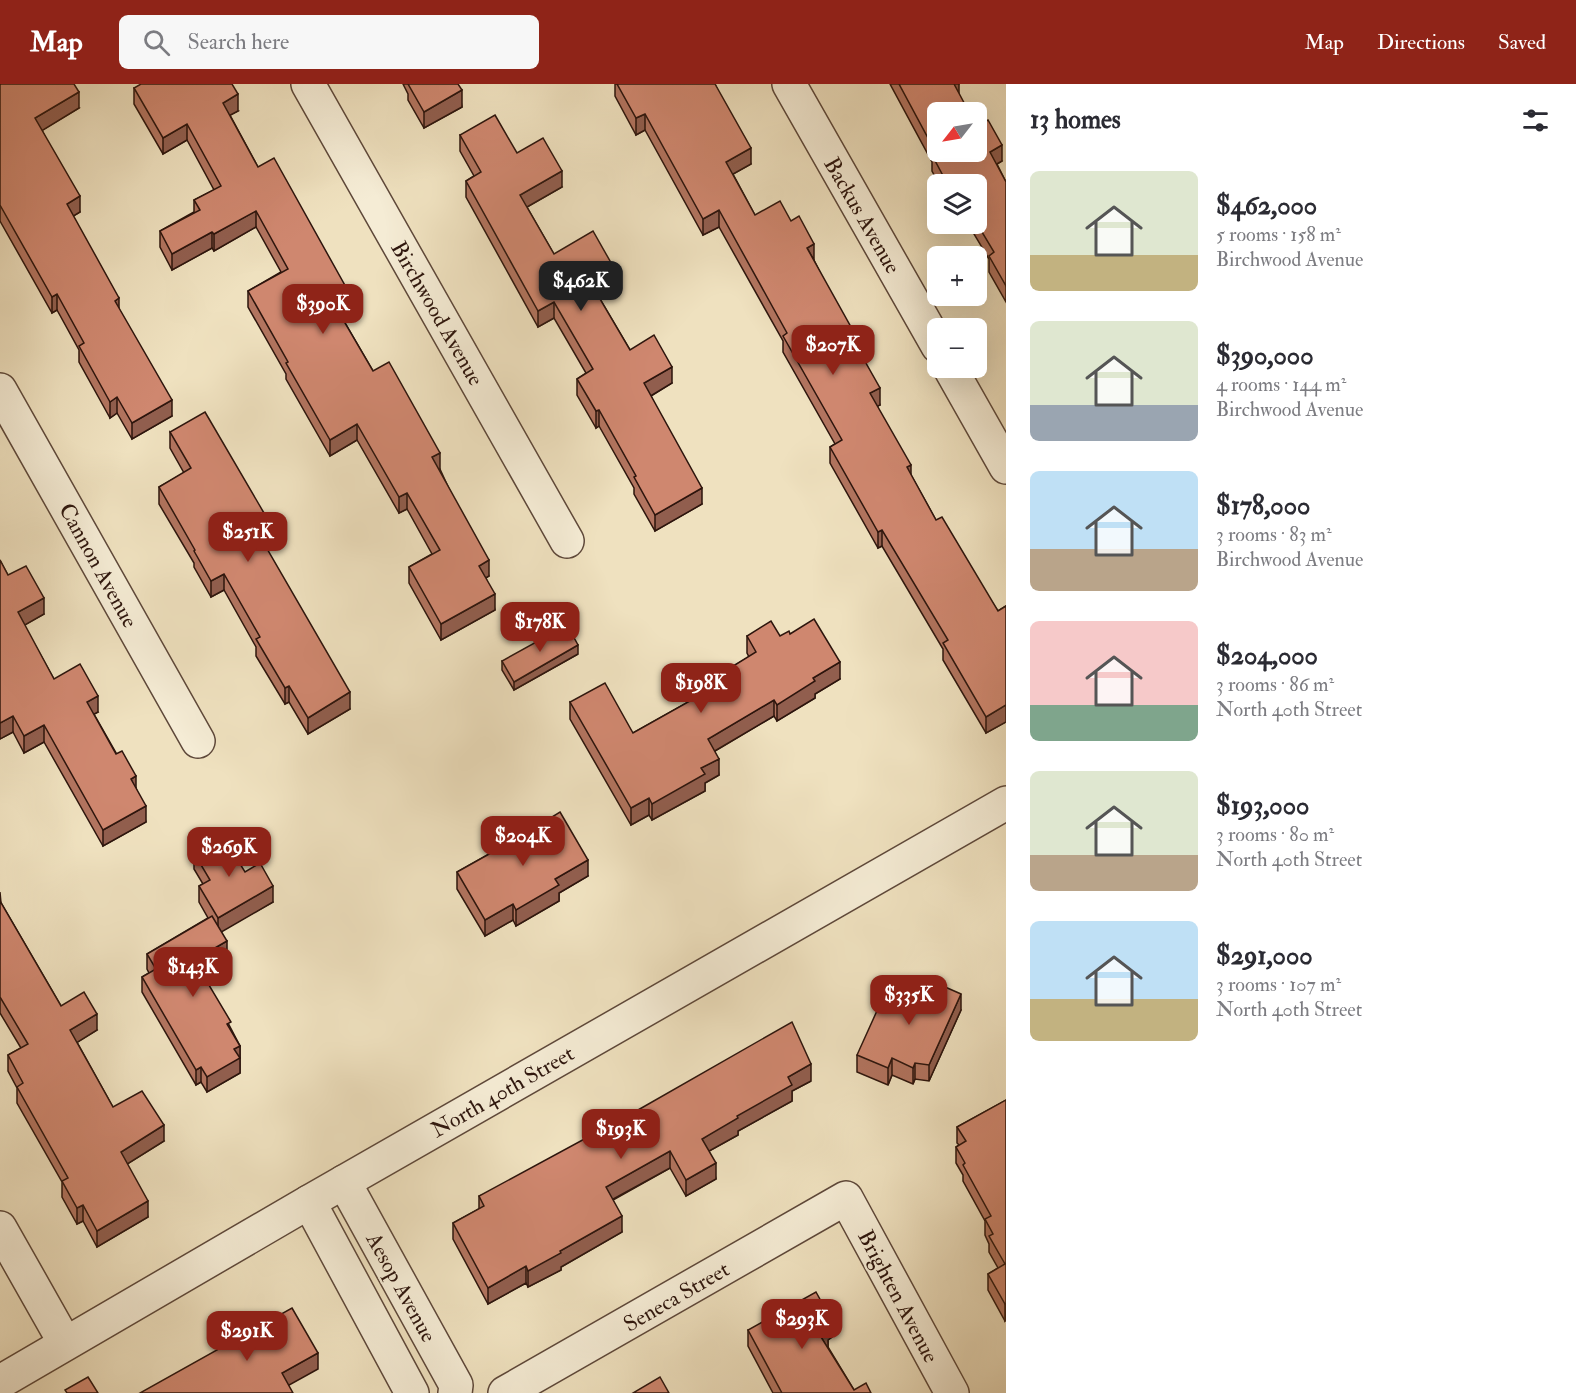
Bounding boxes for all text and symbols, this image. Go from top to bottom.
search box [119,15,539,69]
text: Map [30,25,83,60]
icon: search [140,26,173,59]
text: Search here [188,28,289,56]
text: Map [1304,29,1344,56]
text: Directions [1377,29,1465,56]
text: Saved [1498,29,1546,56]
north arrow [927,102,987,162]
map controls [927,102,987,378]
text: 13 homes [1030,104,1121,136]
icon: filters [1519,104,1552,137]
street label: Backus Avenue [818,152,907,279]
button: layers [927,174,987,234]
text: $462,000 [1216,190,1317,222]
icon: home [1078,195,1150,267]
text: 5 rooms · 158 m² [1216,222,1341,247]
street label: Birchwood Avenue [384,236,490,391]
button: + [927,246,987,306]
text: Birchwood Avenue [1216,247,1363,272]
pin: $462K [539,261,623,312]
text: $462K [553,268,609,293]
pin: $390K [281,284,365,335]
text: $390K [296,291,350,316]
button: − [927,318,987,378]
pin: $207K [791,325,875,376]
text: $207K [806,332,860,357]
text: $390,000 [1216,340,1314,372]
icon: home [1078,345,1150,417]
text: 4 rooms · 144 m² [1216,372,1346,397]
text: Birchwood Avenue [1216,397,1363,422]
text: $178,000 [1216,490,1310,522]
icon: home [1078,495,1150,567]
street label: Cannon Avenue [52,498,144,633]
pin: $251K [206,512,290,563]
text: $251K [222,519,274,544]
text: 3 rooms · 83 m² [1216,522,1332,547]
text: Birchwood Avenue [1216,547,1363,572]
pin: $178K [498,602,582,653]
text: $178K [514,609,566,634]
text: $204,000 [1216,640,1318,672]
icon: home [1078,645,1150,717]
pin: $198K [659,663,743,714]
text: $198K [675,670,727,695]
text: 3 rooms · 86 m² [1216,672,1334,697]
text: North 40th Street [1216,697,1362,722]
text: $193,000 [1216,790,1309,822]
icon: home [1078,795,1150,867]
pin: $204K [481,816,565,867]
text: 3 rooms · 80 m² [1216,822,1334,847]
text: $204K [495,823,551,848]
pin: $269K [187,827,271,878]
text: $269K [201,834,257,859]
text: North 40th Street [1216,847,1362,872]
text: $291,000 [1216,940,1313,972]
icon: home [1078,945,1150,1017]
pin: $143K [151,947,235,998]
text: $143K [168,954,218,979]
text: 3 rooms · 107 m² [1216,972,1341,997]
pin: $335K [867,975,951,1026]
text: $335K [884,982,934,1007]
text: North 40th Street [1216,997,1362,1022]
street label: North 40th Street [426,1040,579,1144]
pin: $193K [579,1109,663,1160]
text: $193K [596,1116,646,1141]
street label: Brighten Avenue [851,1225,945,1368]
street label: Aesop Avenue [358,1227,443,1348]
street label: Seneca Street [619,1255,734,1338]
pin: $293K [760,1299,844,1350]
text: $293K [775,1306,829,1331]
pin: $291K [205,1311,289,1362]
text: $291K [221,1318,273,1343]

